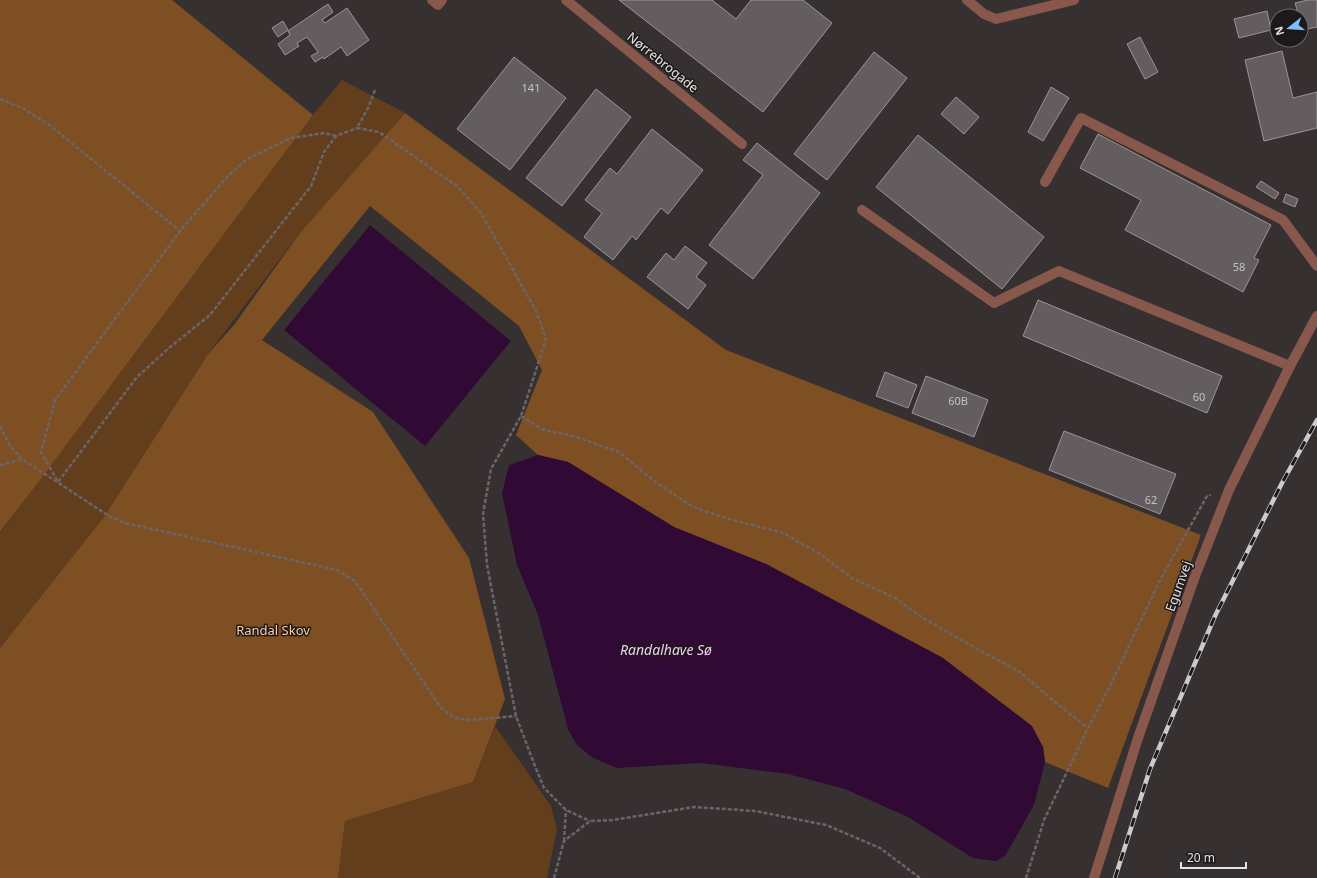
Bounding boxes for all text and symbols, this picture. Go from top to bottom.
north arrow [1269,8,1309,48]
text: N [1270,25,1287,38]
street label: Nørrebrogade [623,28,703,96]
house number: 141 [522,80,540,95]
house number: 58 [1233,259,1245,274]
house number: 60 [1193,389,1205,404]
house number: 60B [948,393,968,408]
house number: 62 [1145,492,1157,507]
street label: Egumvej [1161,558,1195,614]
park label: Randal Skov [236,621,310,639]
water label: Randalhave Sø [620,640,712,659]
scale bar [1181,844,1246,870]
text: 20 m [1187,849,1215,866]

